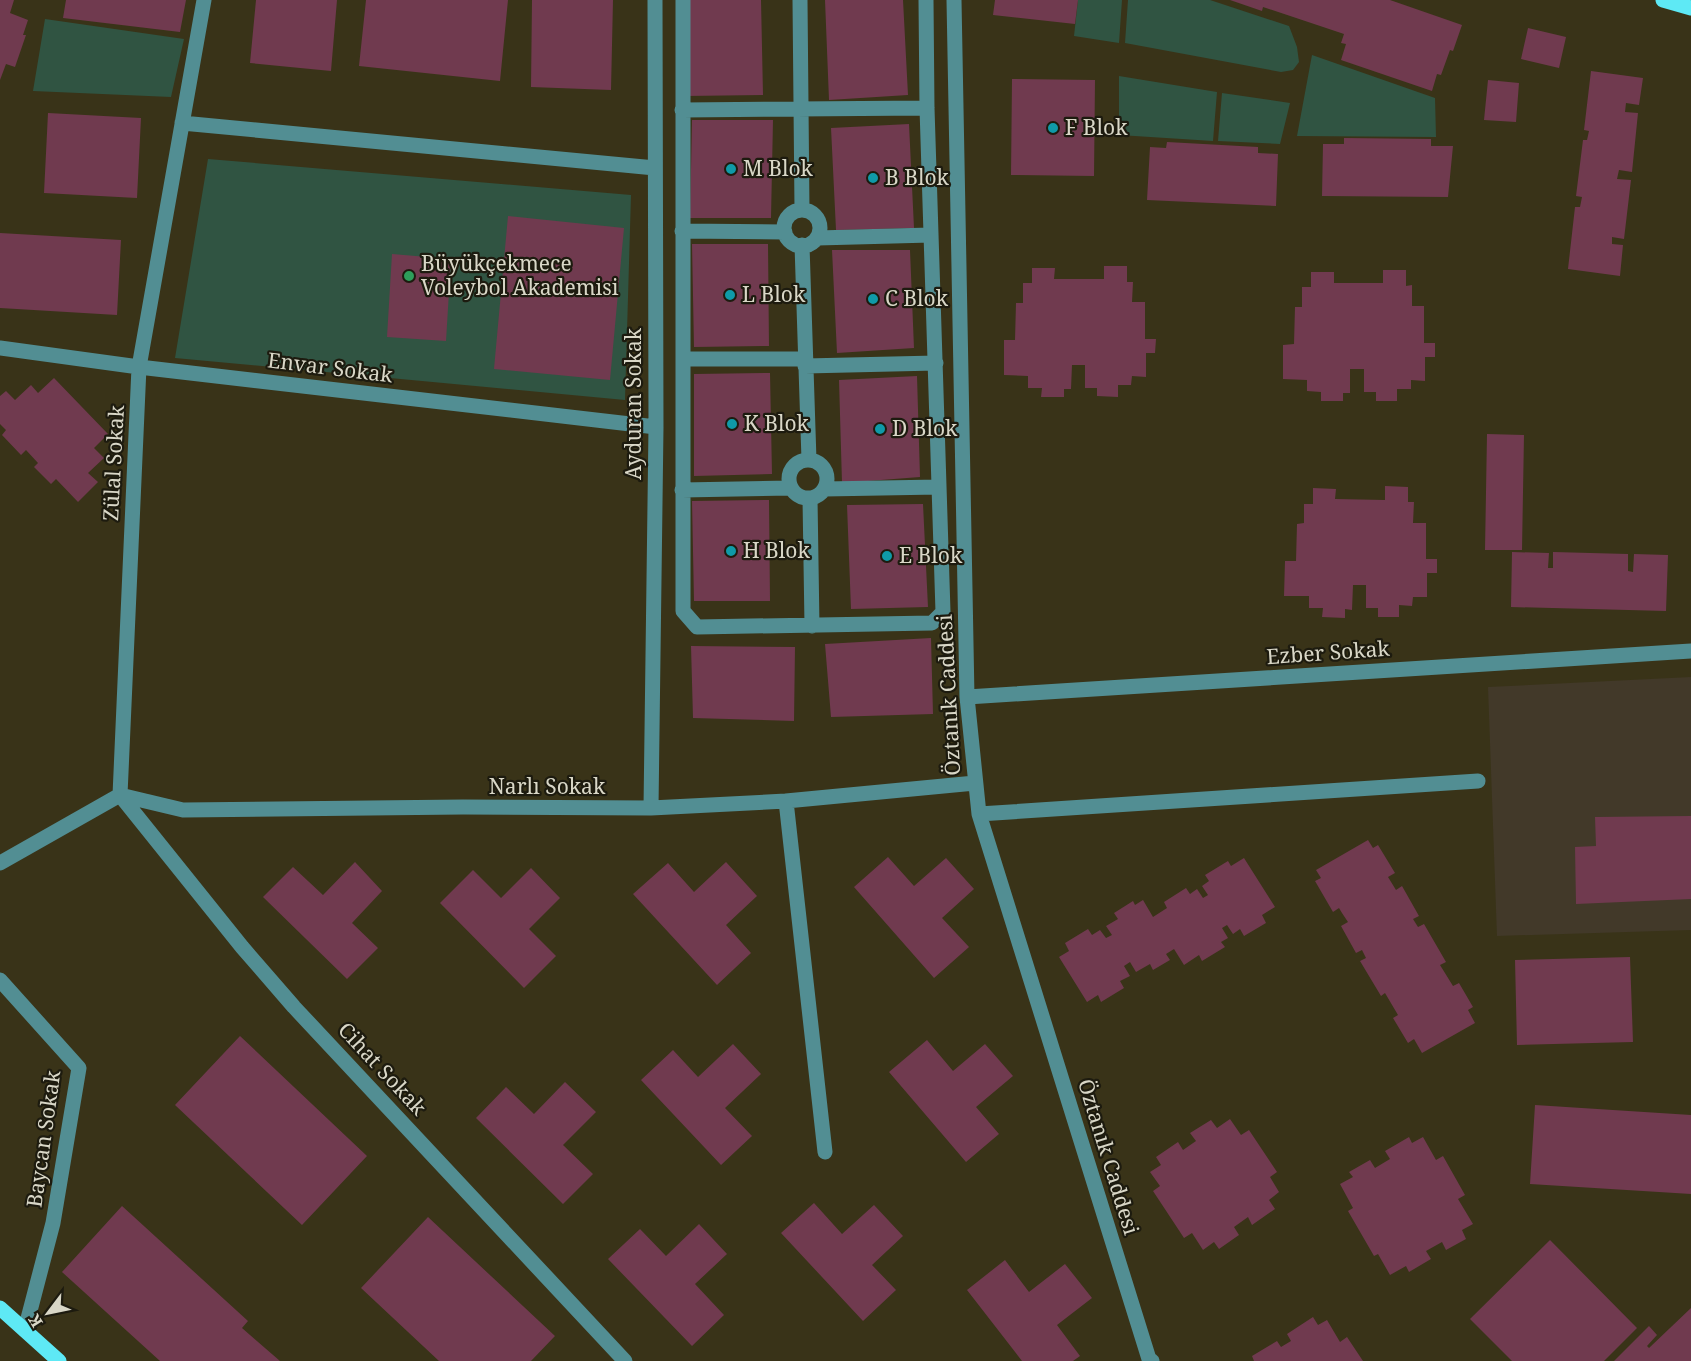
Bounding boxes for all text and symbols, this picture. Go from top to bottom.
place label: F Blok [1065,113,1128,141]
marker: F Blok [1046,121,1060,135]
place label: M Blok [743,154,814,182]
marker: M Blok [724,162,738,176]
place label: B Blok [885,163,950,191]
marker: B Blok [866,171,880,185]
place label: Büyükçekmece Voleybol Akademisi [421,249,619,301]
marker: Büyükçekmece Voleybol Akademisi [402,269,416,283]
place label: L Blok [742,280,806,308]
place label: C Blok [885,284,949,312]
marker: L Blok [723,288,737,302]
marker: C Blok [866,292,880,306]
street label: Ayduran Sokak [619,327,647,480]
street label: Envar Sokak [266,345,395,389]
street label: Zülal Sokak [96,404,130,522]
place label: K Blok [744,409,810,437]
place label: D Blok [892,414,958,442]
marker: K Blok [725,417,739,431]
marker: D Blok [873,422,887,436]
place label: H Blok [743,536,810,564]
place label: E Blok [899,541,963,569]
marker: H Blok [724,544,738,558]
marker: E Blok [880,549,894,563]
street label: Öztanık Caddesi [930,613,966,776]
street label: Ezber Sokak [1265,634,1391,670]
street label: Narlı Sokak [489,772,606,800]
street label: Cihat Sokak [332,1016,434,1121]
street label: Baycan Sokak [20,1068,67,1209]
street label: Öztanık Caddesi [1072,1075,1146,1238]
north arrow [18,1283,78,1343]
text: K [23,1310,48,1332]

